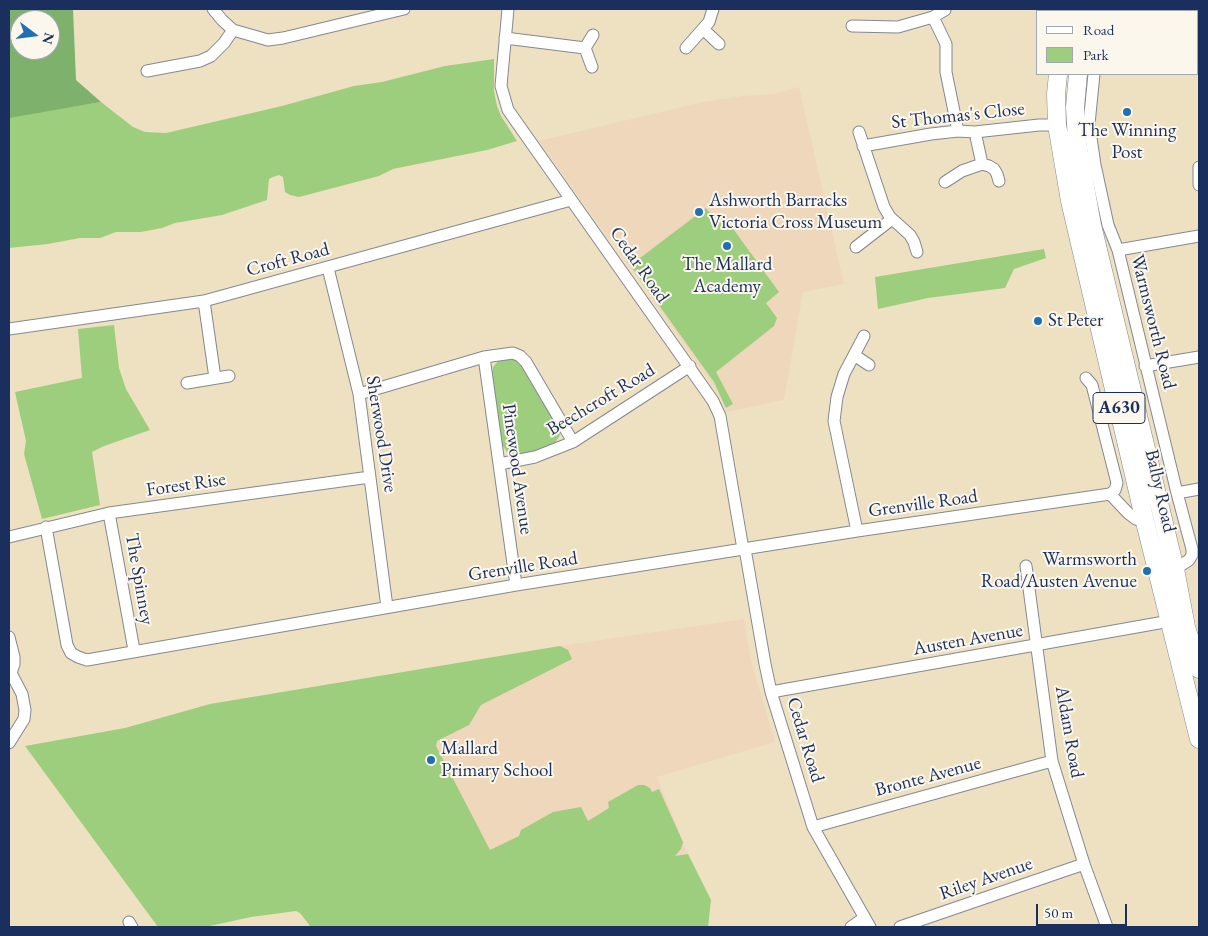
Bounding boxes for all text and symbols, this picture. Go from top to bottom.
north arrow [10,10,60,60]
legend [1036,10,1198,75]
text: Road [1083,20,1114,39]
text: N [38,31,59,46]
text: Park [1083,45,1109,64]
street label: St Thomas's Close [890,98,1026,134]
marker: The Winning Post [1121,106,1133,118]
place label: The Winning Post [1078,120,1176,164]
place label: Ashworth Barracks Victoria Cross Museum [709,190,882,234]
marker: Ashworth Barracks Victoria Cross Museum [693,206,705,218]
street label: Cedar Road [604,222,674,308]
street label: Croft Road [244,238,332,282]
marker: The Mallard Academy [721,240,733,252]
street label: Warmsworth Road [1125,252,1181,392]
place label: The Mallard Academy [682,254,772,298]
place label: St Peter [1048,310,1103,332]
marker: St Peter [1032,315,1044,327]
street label: Beechcroft Road [543,359,659,441]
street label: Sherwood Drive [361,374,401,494]
road number: A630 [1093,392,1145,423]
street label: Pinewood Avenue [497,402,537,536]
street label: Balby Road [1139,447,1181,535]
street label: Forest Rise [145,468,227,502]
street label: Grenville Road [867,485,979,523]
street label: The Spinney [120,531,158,627]
street label: Grenville Road [467,547,579,587]
place label: Warmsworth Road/Austen Avenue [981,549,1137,593]
marker: Warmsworth Road/Austen Avenue [1141,565,1153,577]
street label: Austen Avenue [911,619,1025,661]
street label: Aldam Road [1050,684,1088,780]
street label: Cedar Road [781,695,829,785]
place label: Mallard Primary School [441,738,553,782]
street label: Bronte Avenue [873,752,983,802]
marker: Mallard Primary School [425,754,437,766]
street label: Riley Avenue [937,852,1035,906]
scale bar [1038,894,1129,926]
text: 50 m [1044,903,1073,922]

